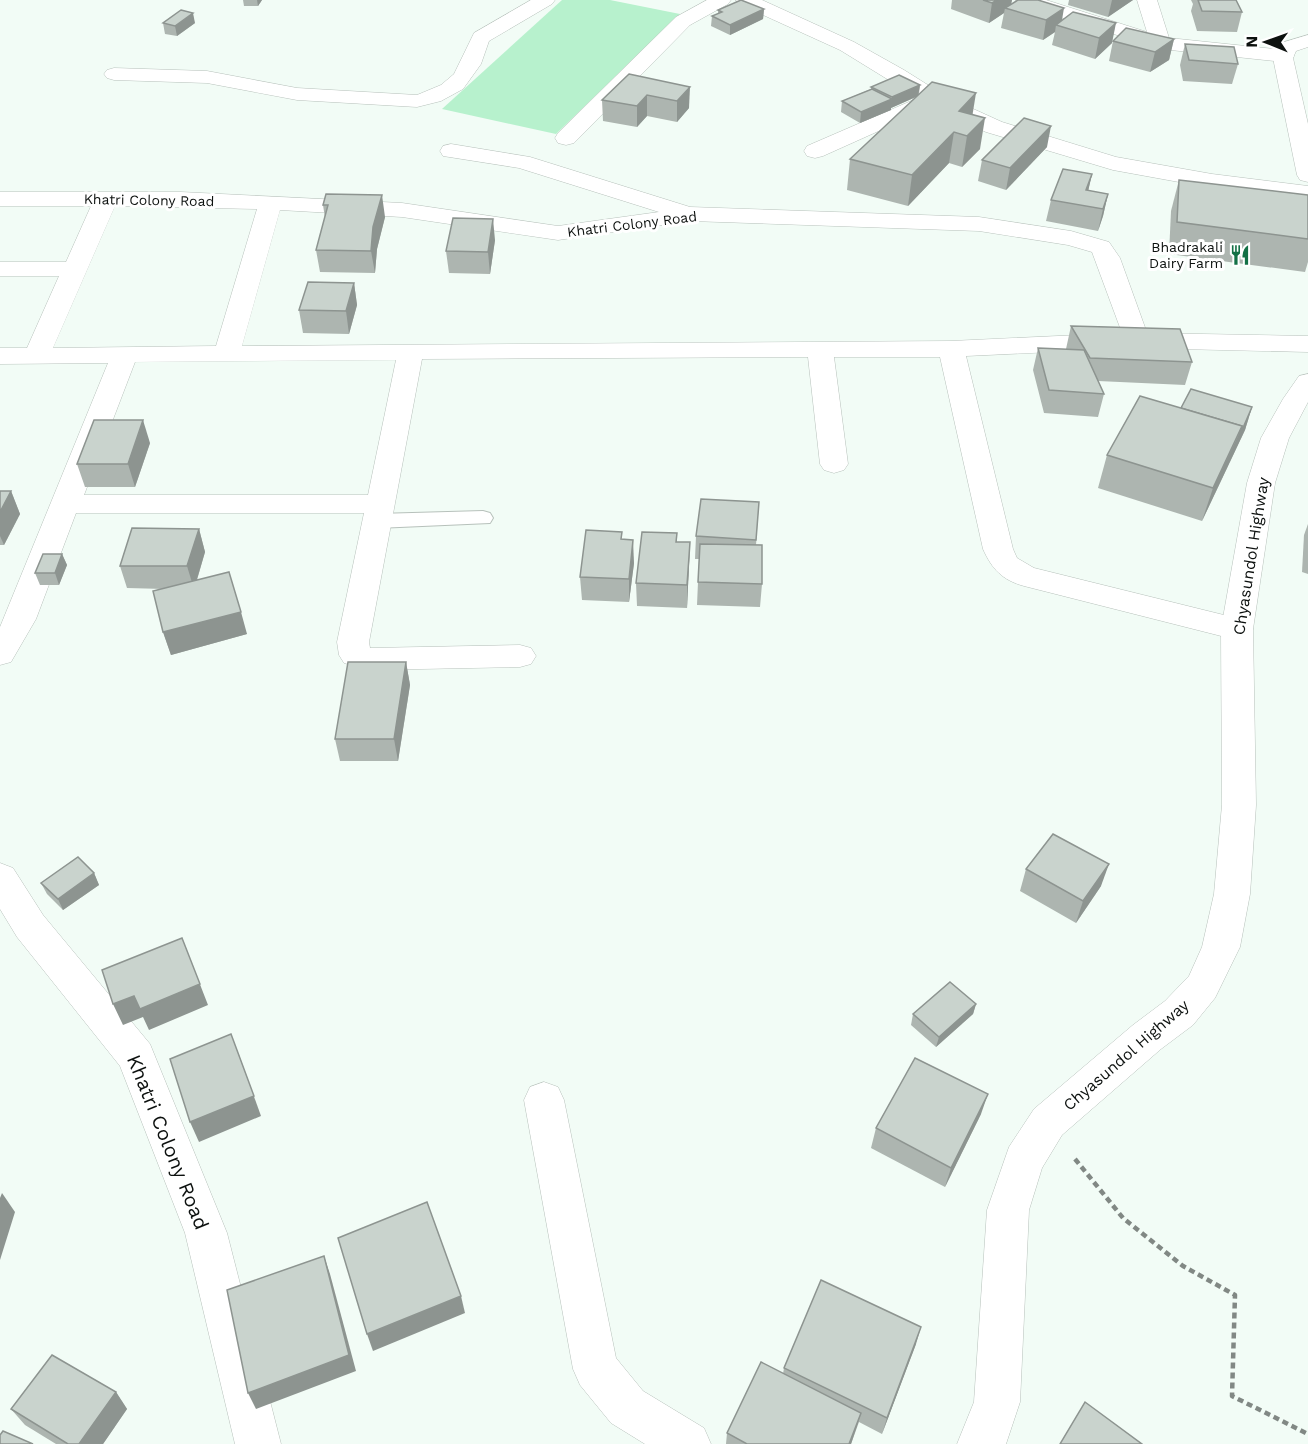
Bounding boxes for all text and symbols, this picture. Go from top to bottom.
north arrow [1236,12,1296,72]
text: N [1242,36,1261,48]
street label: Khatri Colony Road [84,191,214,209]
street label: Khatri Colony Road [566,208,698,240]
place label: Bhadrakali Dairy Farm [1149,239,1223,271]
restaurant icon: Bhadrakali Dairy Farm [1228,243,1252,267]
street label: Chyasundol Highway [1229,475,1273,636]
street label: Chyasundol Highway [1059,995,1193,1115]
street label: Khatri Colony Road [122,1051,214,1233]

